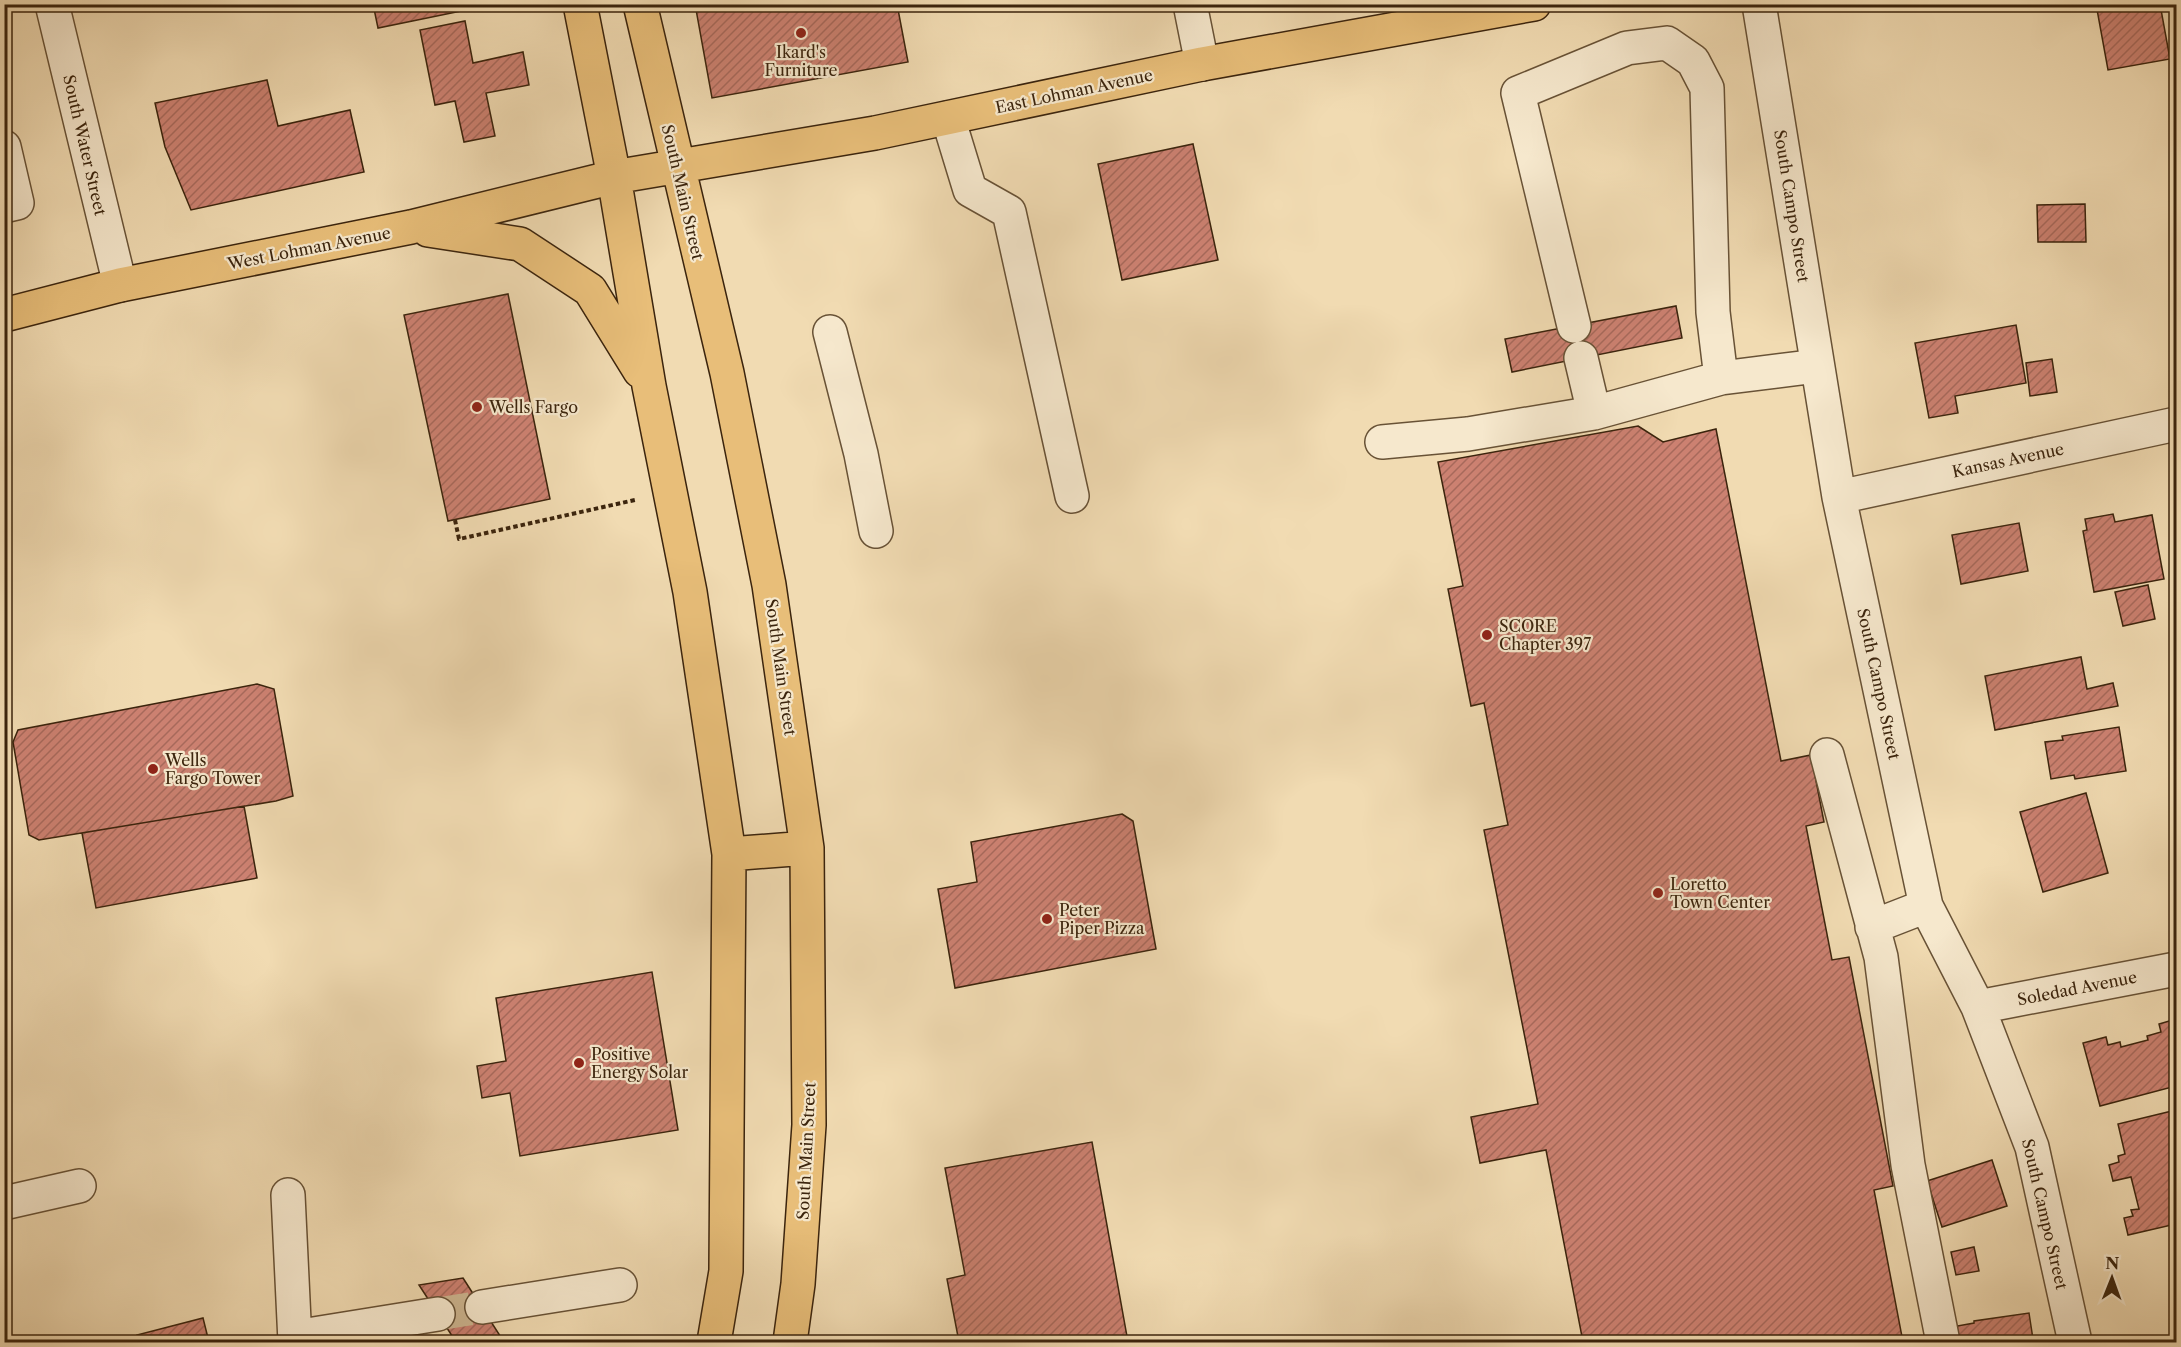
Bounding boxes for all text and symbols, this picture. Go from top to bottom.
marker: Ikard's Furniture [794,26,808,40]
place label: Ikard's Furniture [765,42,837,80]
street label: East Lohman Avenue [993,65,1155,117]
street label: South Water Street [59,73,111,218]
street label: South Main Street [658,122,708,262]
street label: South Campo Street [1770,128,1814,284]
street label: West Lohman Avenue [225,222,392,274]
place label: Wells Fargo [488,397,578,417]
marker: Wells Fargo [470,400,484,414]
street label: Kansas Avenue [1950,438,2066,482]
street label: South Main Street [761,597,801,737]
street label: South Campo Street [1853,607,1905,762]
place label: SCORE Chapter 397 [1499,616,1591,654]
marker: SCORE Chapter 397 [1480,628,1494,642]
place label: Wells Fargo Tower [164,750,261,788]
marker: Wells Fargo Tower [146,762,160,776]
place label: Loretto Town Center [1670,874,1770,912]
marker: Loretto Town Center [1651,886,1665,900]
place label: Peter Piper Pizza [1059,900,1145,938]
marker: Peter Piper Pizza [1040,912,1054,926]
street label: Soledad Avenue [2015,967,2139,1009]
place label: Positive Energy Solar [591,1044,688,1082]
marker: Positive Energy Solar [572,1056,586,1070]
street label: South Main Street [792,1081,820,1221]
street label: South Campo Street [2018,1137,2072,1292]
north arrow [2082,1248,2142,1308]
text: N [2105,1253,2119,1273]

